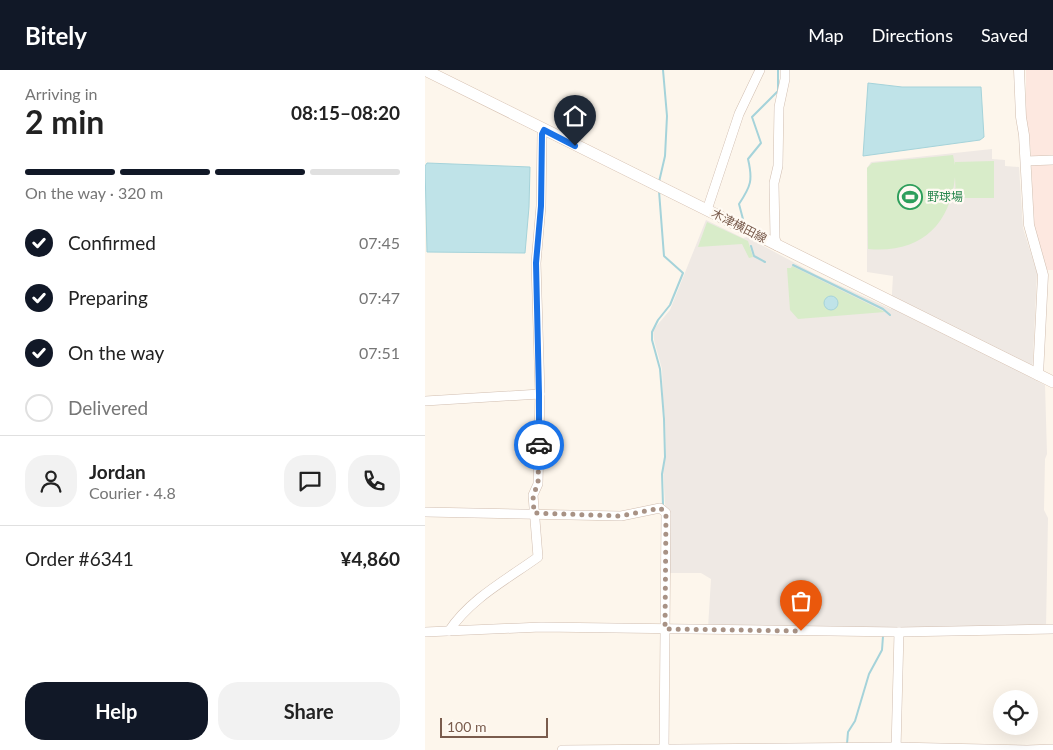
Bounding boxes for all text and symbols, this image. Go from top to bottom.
text: Bitely [25,21,87,50]
text: Map [808,24,844,46]
text: Directions [872,24,953,46]
text: Saved [981,24,1028,46]
text: Arriving in [25,84,98,103]
pin [554,95,596,146]
text: 08:15–08:20 [291,101,400,124]
text: 2 min [25,102,104,141]
icon: home [561,102,589,130]
text: On the way · 320 m [25,183,163,202]
sports icon: 野球場 [897,184,923,210]
place label: 野球場 [927,189,963,204]
street label: 木津横田線 [709,205,769,246]
icon: check [25,229,53,257]
text: Confirmed [68,231,156,254]
text: 07:45 [359,233,400,252]
icon: check [25,284,53,312]
text: Preparing [68,286,148,309]
text: 07:47 [359,288,400,307]
icon: check [25,339,53,367]
text: On the way [68,341,164,364]
text: 07:51 [359,343,400,362]
text: Delivered [68,396,148,419]
courier [514,420,564,470]
icon: car [525,431,553,459]
button: person [25,455,77,507]
button: chat [284,455,336,507]
button: phone [348,455,400,507]
text: Jordan [89,460,146,483]
text: Courier · 4.8 [89,483,176,502]
text: Order #6341 [25,547,134,570]
text: ¥4,860 [340,547,400,570]
pin [780,580,822,631]
icon: bag [787,587,815,615]
button: Help [25,682,208,740]
button: Share [218,682,400,740]
map controls [993,690,1038,735]
button: locate [993,690,1038,735]
scale bar [440,715,547,738]
text: 100 m [447,718,486,735]

